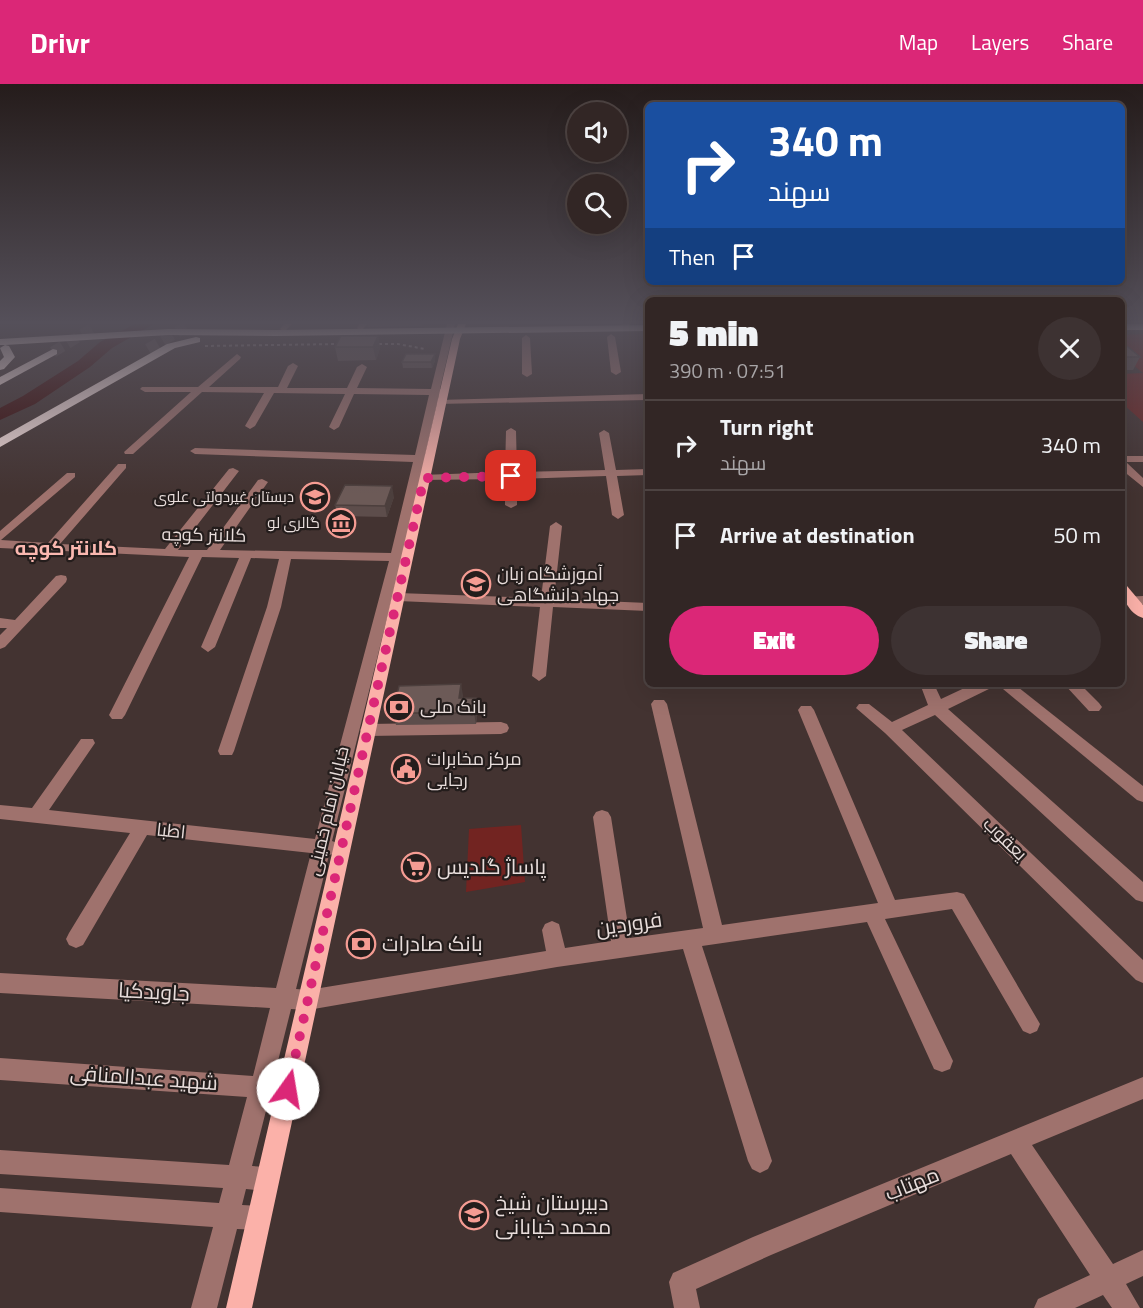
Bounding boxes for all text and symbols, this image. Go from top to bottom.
text: Drivr [30,21,90,64]
text: Map [899,26,938,58]
text: Layers [971,26,1029,58]
text: Share [1062,26,1113,58]
map controls [567,102,627,234]
button: sound [567,102,627,162]
text: 340 m [768,108,883,172]
icon: right [669,126,747,204]
text: سهند [768,170,831,211]
button: search [567,174,627,234]
text: Then [669,240,715,274]
icon: arrive [727,240,760,273]
text: 5 min [669,305,758,360]
button: close [1038,317,1101,380]
text: 390 m · 07:51 [669,355,786,386]
text: Turn right [720,410,814,444]
text: 340 m [1041,428,1101,462]
icon: right [669,429,702,462]
text: سهند [720,447,766,478]
pin [485,450,536,501]
icon: arrive [494,459,527,492]
school or university icon: دبستان غیردولتی علوی [299,481,331,513]
place label: دبستان غیردولتی علوی [154,485,294,508]
museum icon: گالری لو [325,507,357,539]
place label: گالری لو [267,511,320,534]
text: Arrive at destination [720,518,915,552]
text: 50 m [1053,518,1101,552]
icon: arrive [669,519,702,552]
street label: کلانتر کوچه [161,520,247,549]
district label: کلانتر کوچه [15,532,117,563]
place label: آموزشگاه زبان جهاد دانشگاهی [497,560,619,608]
school or university icon: آموزشگاه زبان جهاد دانشگاهی [460,568,492,600]
button: Exit [669,606,879,675]
button: Share [891,606,1101,675]
bank icon: بانک ملی [383,691,415,723]
place label: بانک ملی [420,693,487,720]
street label: خیابان امام خمینی [299,743,356,878]
place label: مرکز مخابرات رجایی [427,745,522,793]
public building icon: مرکز مخابرات رجایی [390,753,422,785]
street label: یعقوب [977,811,1034,867]
street label: اطبا [155,816,187,845]
place label: پاساژ گلدیس [437,850,547,882]
supermarket icon: پاساژ گلدیس [400,851,432,883]
street label: فروردین [594,903,664,943]
place label: بانک صادرات [382,927,483,959]
bank icon: بانک صادرات [345,928,377,960]
street label: جاویدکیا [117,973,191,1009]
street label: شهید عبدالمنافی [69,1056,219,1098]
position arrow [256,1057,320,1121]
street label: مهتاب [880,1158,944,1208]
place label: دبیرستان شیخ محمد خیابانی [495,1186,611,1242]
school or university icon: دبیرستان شیخ محمد خیابانی [458,1199,490,1231]

